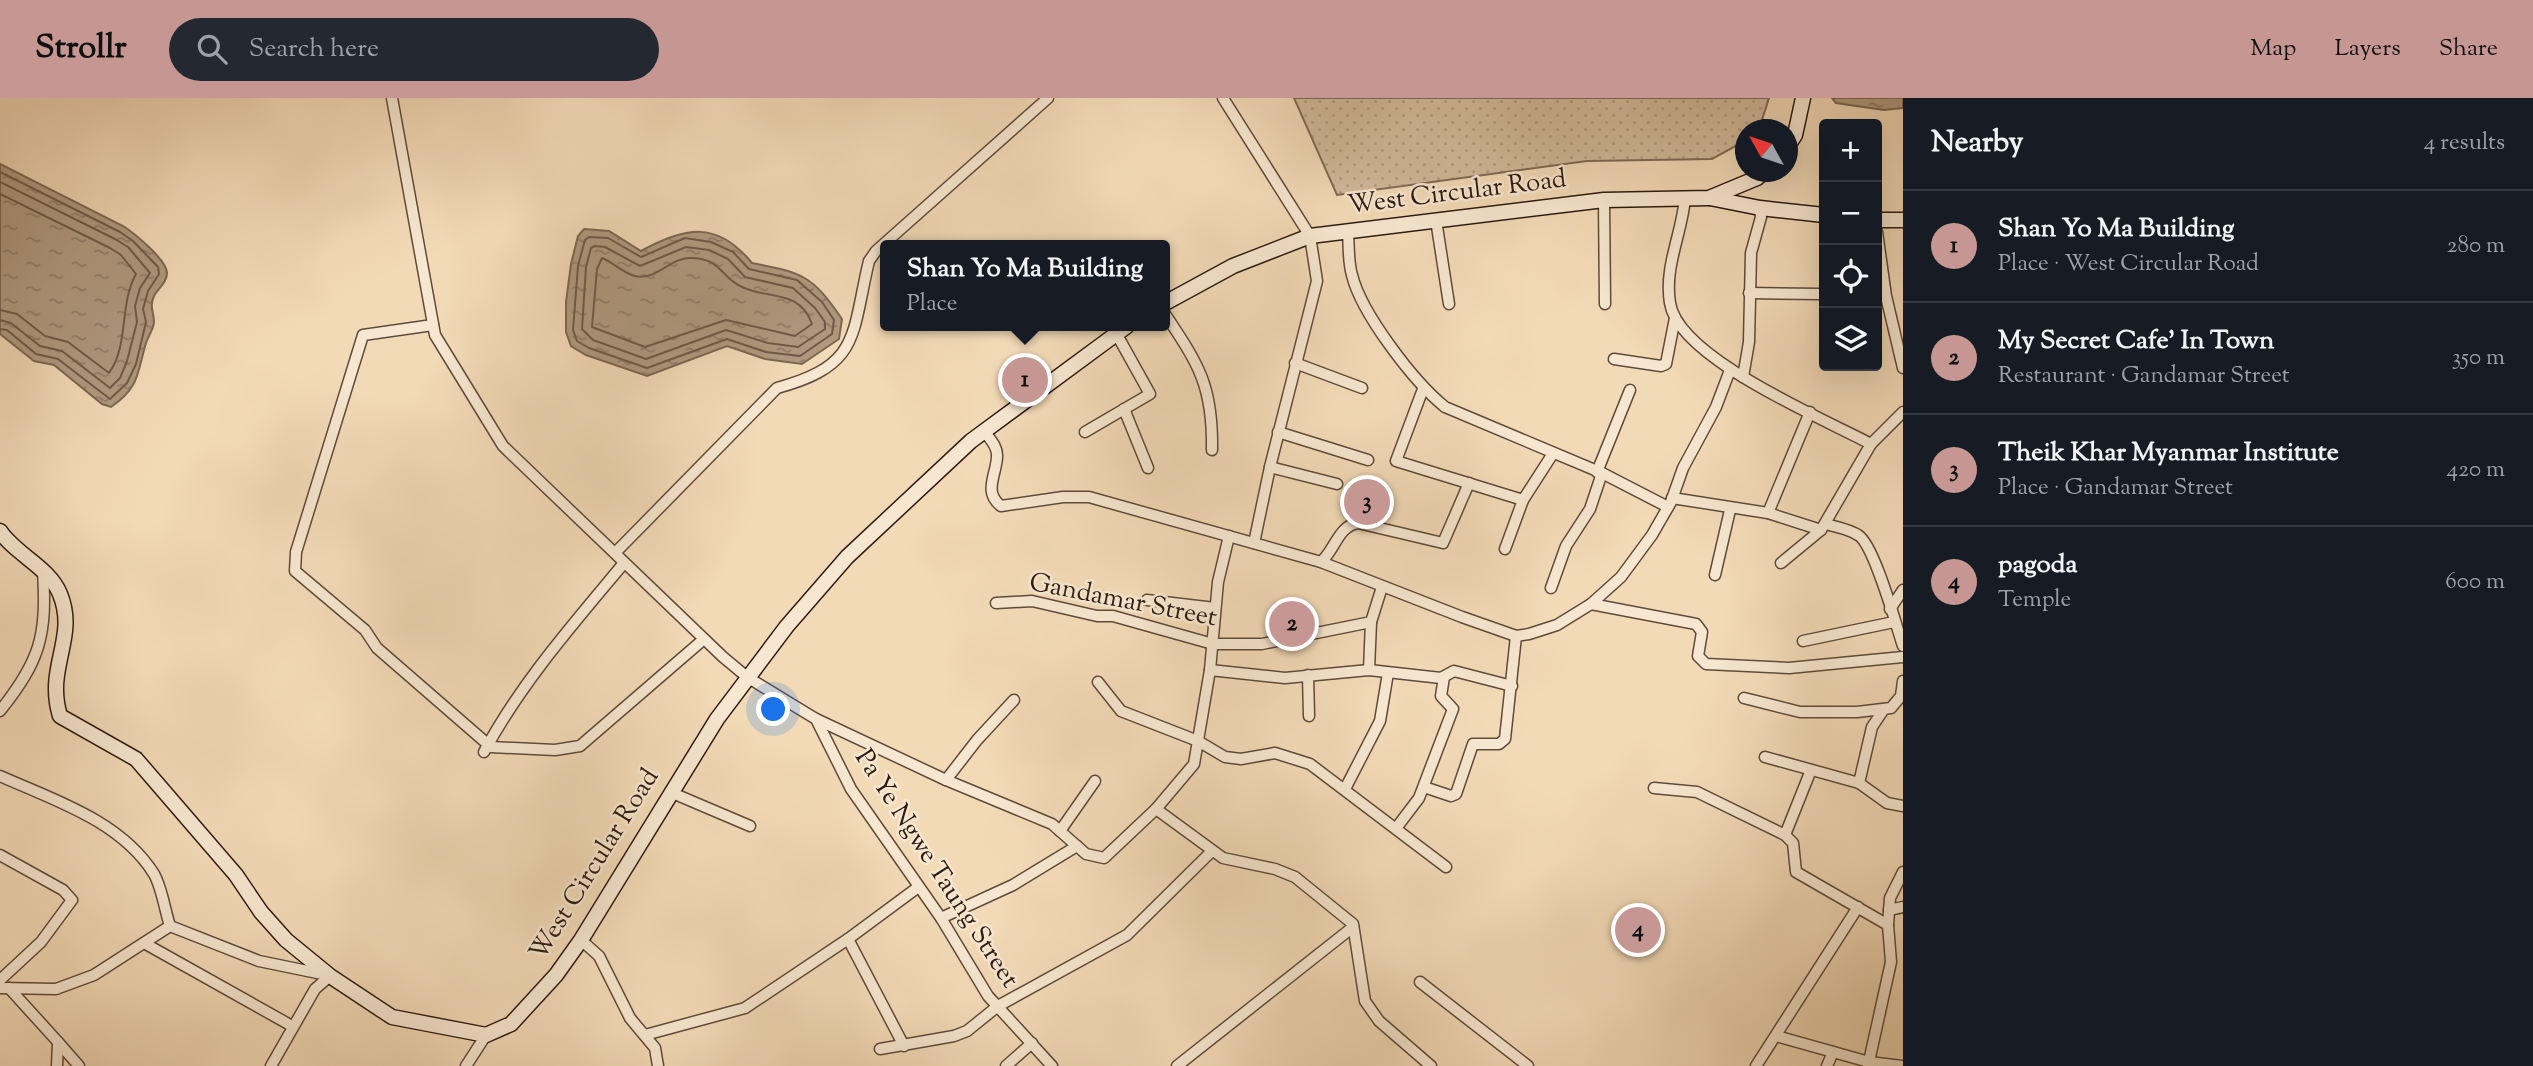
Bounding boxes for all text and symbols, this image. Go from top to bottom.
search box [169,18,659,81]
text: Strollr [35,25,127,73]
icon: search [193,30,231,68]
text: Search here [249,31,379,68]
text: Map [2250,32,2296,66]
text: Layers [2334,32,2401,66]
text: Share [2439,32,2498,66]
north arrow [1735,119,1798,182]
map controls [1819,119,1882,371]
button: + [1819,119,1882,182]
text: Nearby [1931,122,2023,165]
text: 4 results [2424,127,2505,160]
street label: West Circular Road [1346,161,1569,225]
button: − [1819,182,1882,245]
text: Shan Yo Ma Building [1998,211,2234,248]
text: 1 [1950,230,1958,263]
text: 280 m [2447,230,2505,263]
popup [880,240,1170,331]
button: locate [1819,245,1882,308]
text: Place · West Circular Road [1998,248,2259,281]
text: Shan Yo Ma Building [907,251,1143,288]
text: Place [907,288,958,321]
button: layers [1819,308,1882,371]
text: My Secret Cafe' In Town [1998,323,2274,360]
text: 2 [1949,342,1959,375]
text: 350 m [2452,342,2505,375]
pin: 1 [1002,354,1048,406]
text: Restaurant · Gandamar Street [1998,360,2290,393]
text: Theik Khar Myanmar Institute [1998,435,2339,472]
text: 3 [1949,454,1959,487]
text: 420 m [2447,454,2505,487]
text: Place · Gandamar Street [1998,472,2233,505]
pin: 3 [1344,476,1390,528]
text: pagoda [1998,547,2078,584]
street label: Gandamar Street [1026,565,1220,637]
text: 4 [1948,566,1960,599]
text: 600 m [2445,566,2505,599]
text: Temple [1998,584,2071,617]
pin: 2 [1269,598,1315,650]
your location [756,692,790,726]
street label: Pa Ye Ngwe Taung Street [845,742,1027,996]
street label: West Circular Road [521,762,669,968]
pin: 4 [1615,904,1661,956]

